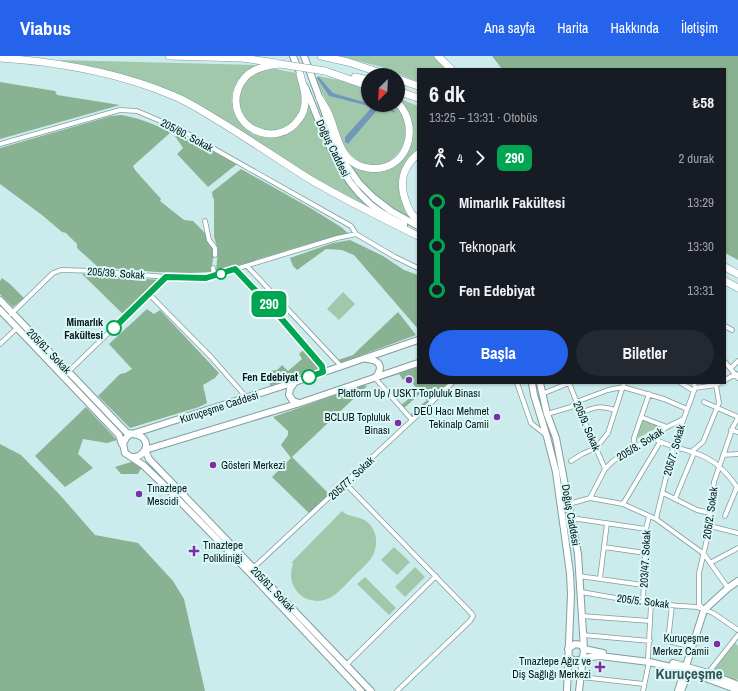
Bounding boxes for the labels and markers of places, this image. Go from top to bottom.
unlabelled marker [215,268,227,280]
place label: Mimarlık Fakültesi [64,315,104,342]
marker: Mimarlık Fakültesi [106,320,122,336]
marker: Fen Edebiyat [301,369,317,385]
place label: Fen Edebiyat [242,370,298,384]
marker: Platform Up / USKT Topluluk Binası [404,375,414,385]
place label: Platform Up / USKT Topluluk Binası [338,386,480,400]
place label: DEÜ Hacı Mehmet Tekinalp Camii [414,404,489,431]
place label: BCLUB Topluluk Binası [324,410,390,437]
marker: DEÜ Hacı Mehmet Tekinalp Camii [492,412,502,422]
marker: BCLUB Topluluk Binası [393,418,403,428]
place label: Gösteri Merkezi [221,458,285,472]
marker: Gösteri Merkezi [208,460,218,470]
place label: Tınaztepe Mescidi [147,481,187,508]
marker: Tınaztepe Mescidi [134,489,144,499]
place label: Tınaztepe Polikliniği [203,538,243,565]
marker: Tınaztepe Polikliniği [188,545,200,557]
place label: Kuruçeşme Merkez Camii [653,631,709,658]
marker: Kuruçeşme Merkez Camii [712,639,722,649]
place label: Tınaztepe Ağız ve Diş Sağlığı Merkezi [512,654,591,681]
marker: Tınaztepe Ağız ve Diş Sağlığı Merkezi [594,661,606,673]

